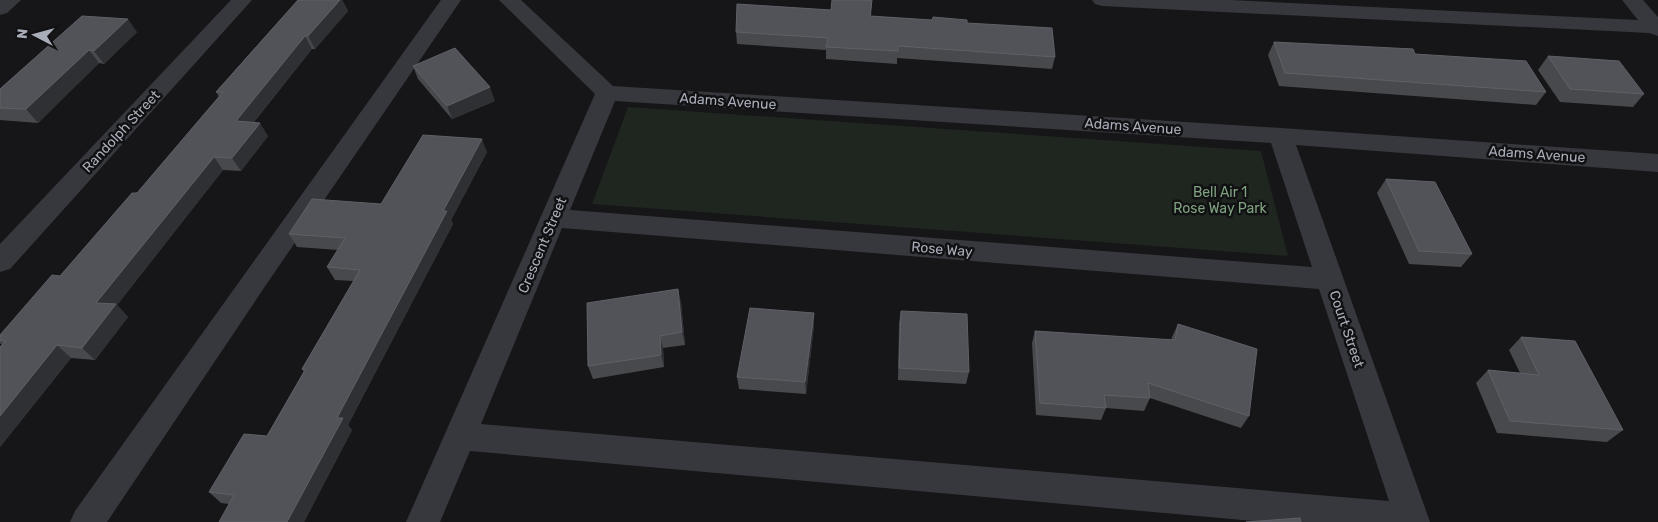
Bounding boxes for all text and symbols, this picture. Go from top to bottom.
north arrow [10,10,60,60]
text: N [14,28,32,40]
street label: Randolph Street [79,86,164,176]
street label: Adams Avenue [679,90,777,113]
street label: Adams Avenue [1084,115,1182,138]
street label: Adams Avenue [1488,143,1586,166]
park label: Bell Air 1 Rose Way Park [1173,184,1268,217]
street label: Crescent Street [515,194,571,296]
street label: Rose Way [911,238,974,261]
street label: Court Street [1325,288,1368,370]

